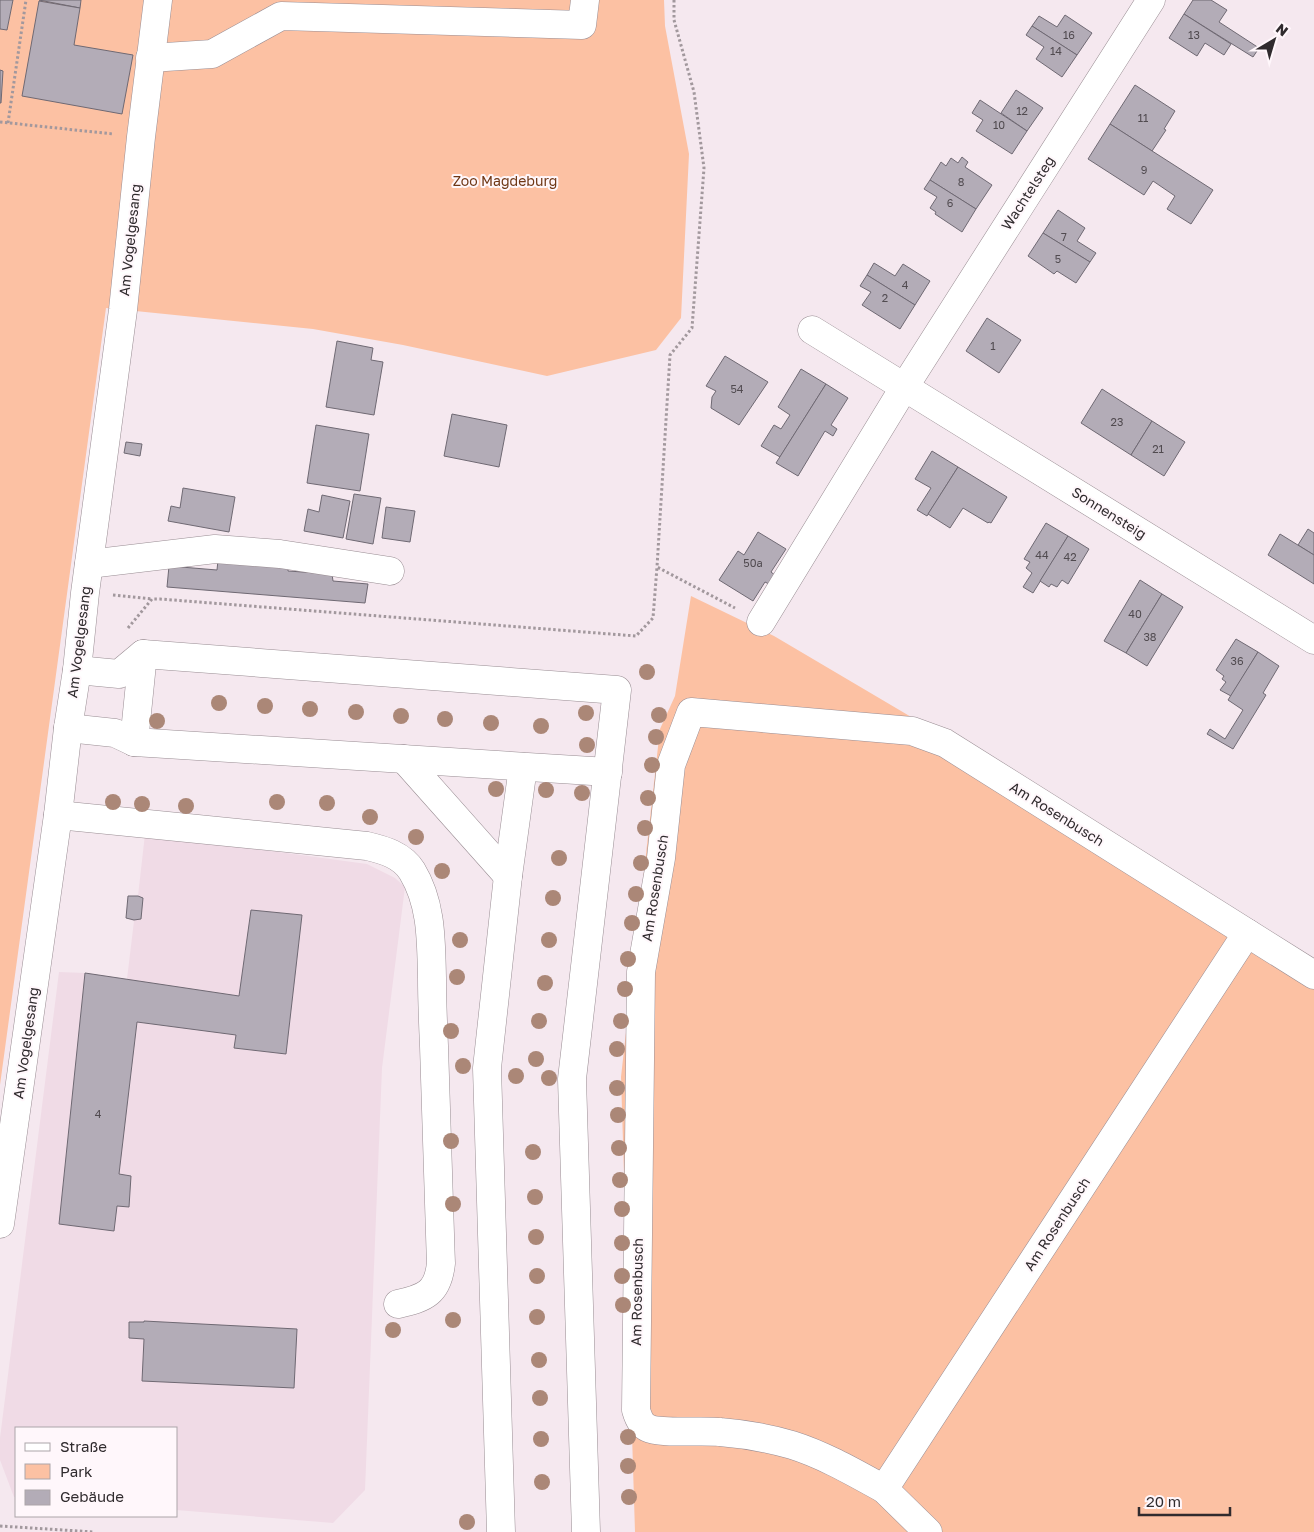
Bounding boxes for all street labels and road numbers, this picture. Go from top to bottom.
street label: Wachtelsteg [997,153,1058,233]
street label: Am Vogelgesang [115,183,144,297]
street label: Sonnensteig [1069,483,1150,542]
street label: Am Vogelgesang [63,585,94,699]
street label: Am Rosenbusch [1007,778,1108,849]
street label: Am Rosenbusch [638,833,671,943]
street label: Am Vogelgesang [9,986,42,1100]
street label: Am Rosenbusch [1020,1174,1093,1274]
street label: Am Rosenbusch [627,1238,646,1346]

